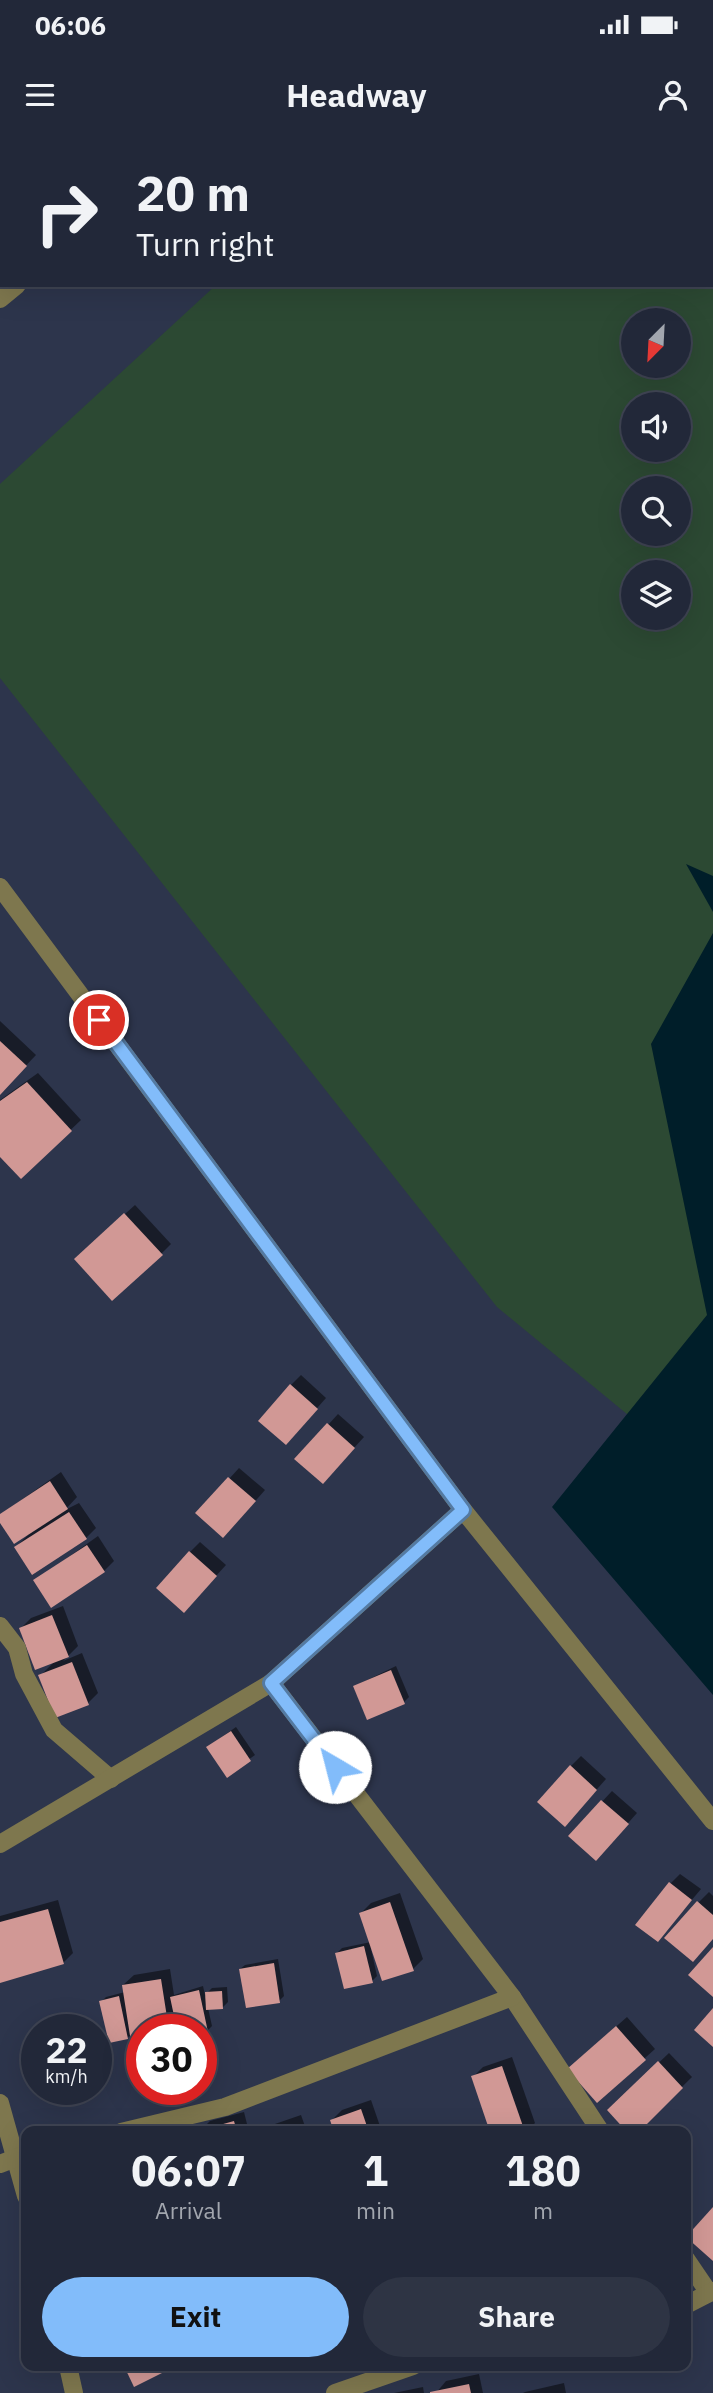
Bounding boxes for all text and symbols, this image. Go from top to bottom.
text: 06:06 [35,8,106,42]
text: Headway [286,74,427,116]
icon: menu [21,76,59,114]
icon: person [654,76,692,114]
text: 20 m [136,161,250,224]
icon: right [21,168,112,259]
text: Turn right [136,223,274,265]
north arrow [621,308,691,378]
map controls [621,308,691,630]
button: sound [621,392,691,462]
button: search [621,476,691,546]
button: layers [621,560,691,630]
pin [69,990,129,1050]
icon: arrive [80,1001,118,1039]
position arrow [298,1730,372,1804]
speed limit sign: 30 [126,2014,217,2105]
text: 22 [45,2027,88,2073]
text: km/h [45,2065,88,2088]
text: 06:07 [131,2143,246,2198]
text: 1 [363,2143,388,2198]
text: 180 [505,2143,581,2198]
text: Arrival [155,2195,222,2225]
text: min [356,2195,395,2225]
text: m [533,2195,553,2225]
button: Exit [42,2277,349,2357]
button: Share [363,2277,670,2357]

